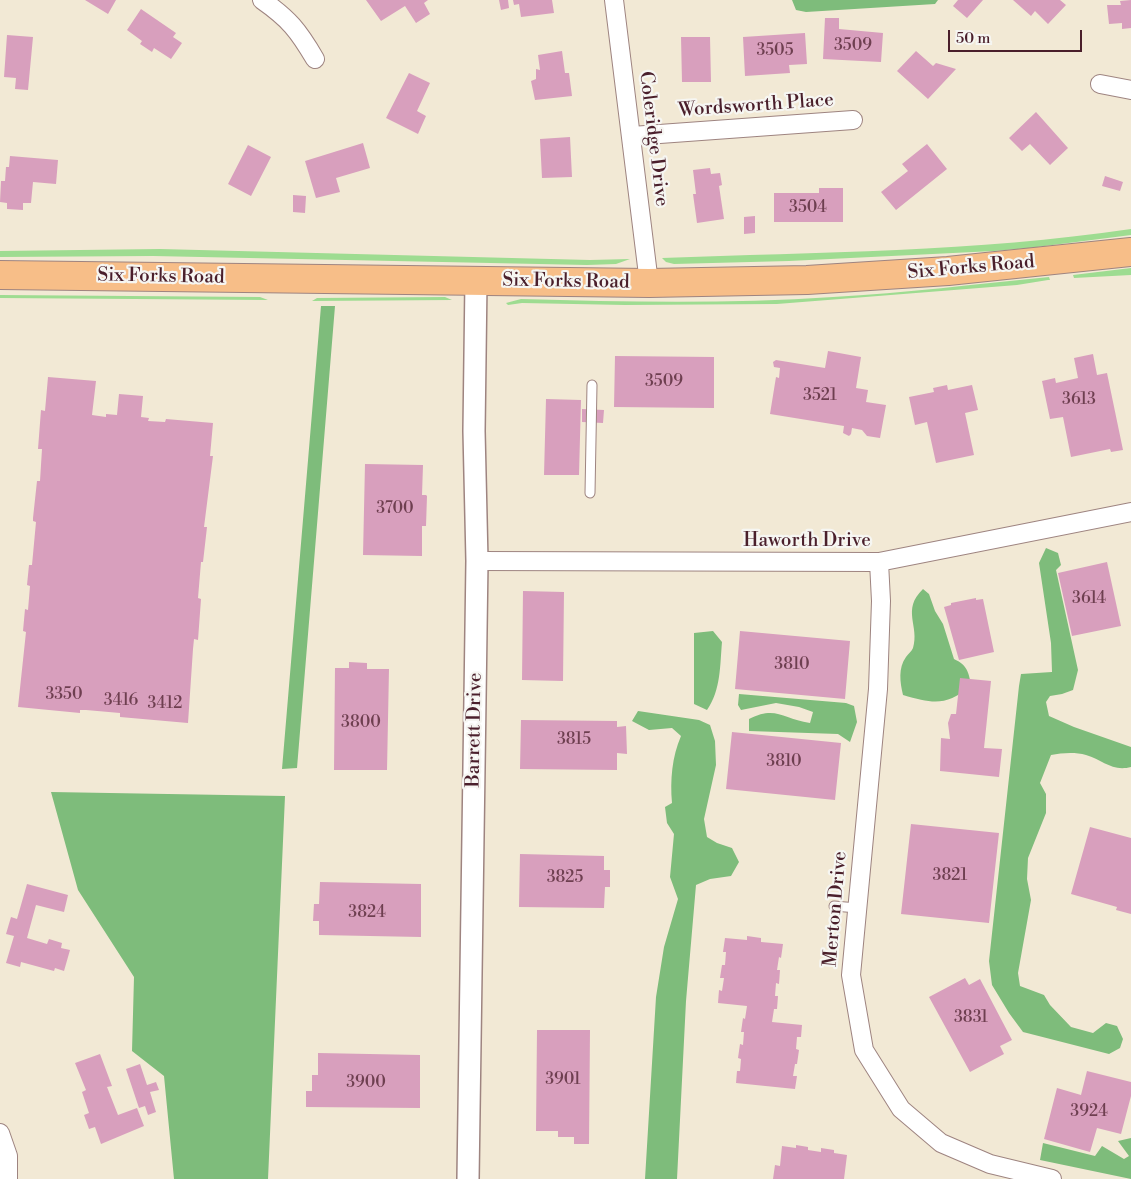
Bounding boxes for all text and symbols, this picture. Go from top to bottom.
scale bar [951,20,1085,52]
text: 50 m [956,29,990,48]
house number: 3509 [834,36,872,56]
house number: 3505 [756,41,794,61]
street label: Coleridge Drive [633,70,673,208]
street label: Wordsworth Place [677,89,835,123]
house number: 3504 [789,198,827,218]
street label: Six Forks Road [907,251,1035,285]
street label: Six Forks Road [97,264,225,290]
street label: Six Forks Road [502,269,630,295]
house number: 3509 [645,372,683,392]
house number: 3521 [803,386,837,406]
house number: 3613 [1062,390,1096,410]
house number: 3700 [376,499,414,519]
street label: Haworth Drive [743,530,871,552]
house number: 3614 [1072,589,1106,609]
house number: 3810 [774,655,810,675]
street label: Barrett Drive [463,672,487,788]
house number: 3350 [45,685,83,705]
house number: 3416 [104,691,138,711]
house number: 3412 [148,694,182,714]
house number: 3800 [341,713,381,733]
house number: 3815 [557,730,591,750]
house number: 3810 [766,752,802,772]
street label: Merton Drive [820,850,852,968]
house number: 3821 [933,866,967,886]
house number: 3825 [547,868,583,888]
house number: 3824 [348,903,386,923]
house number: 3831 [954,1008,988,1028]
house number: 3901 [545,1070,581,1090]
house number: 3900 [346,1073,386,1093]
house number: 3924 [1070,1102,1108,1122]

